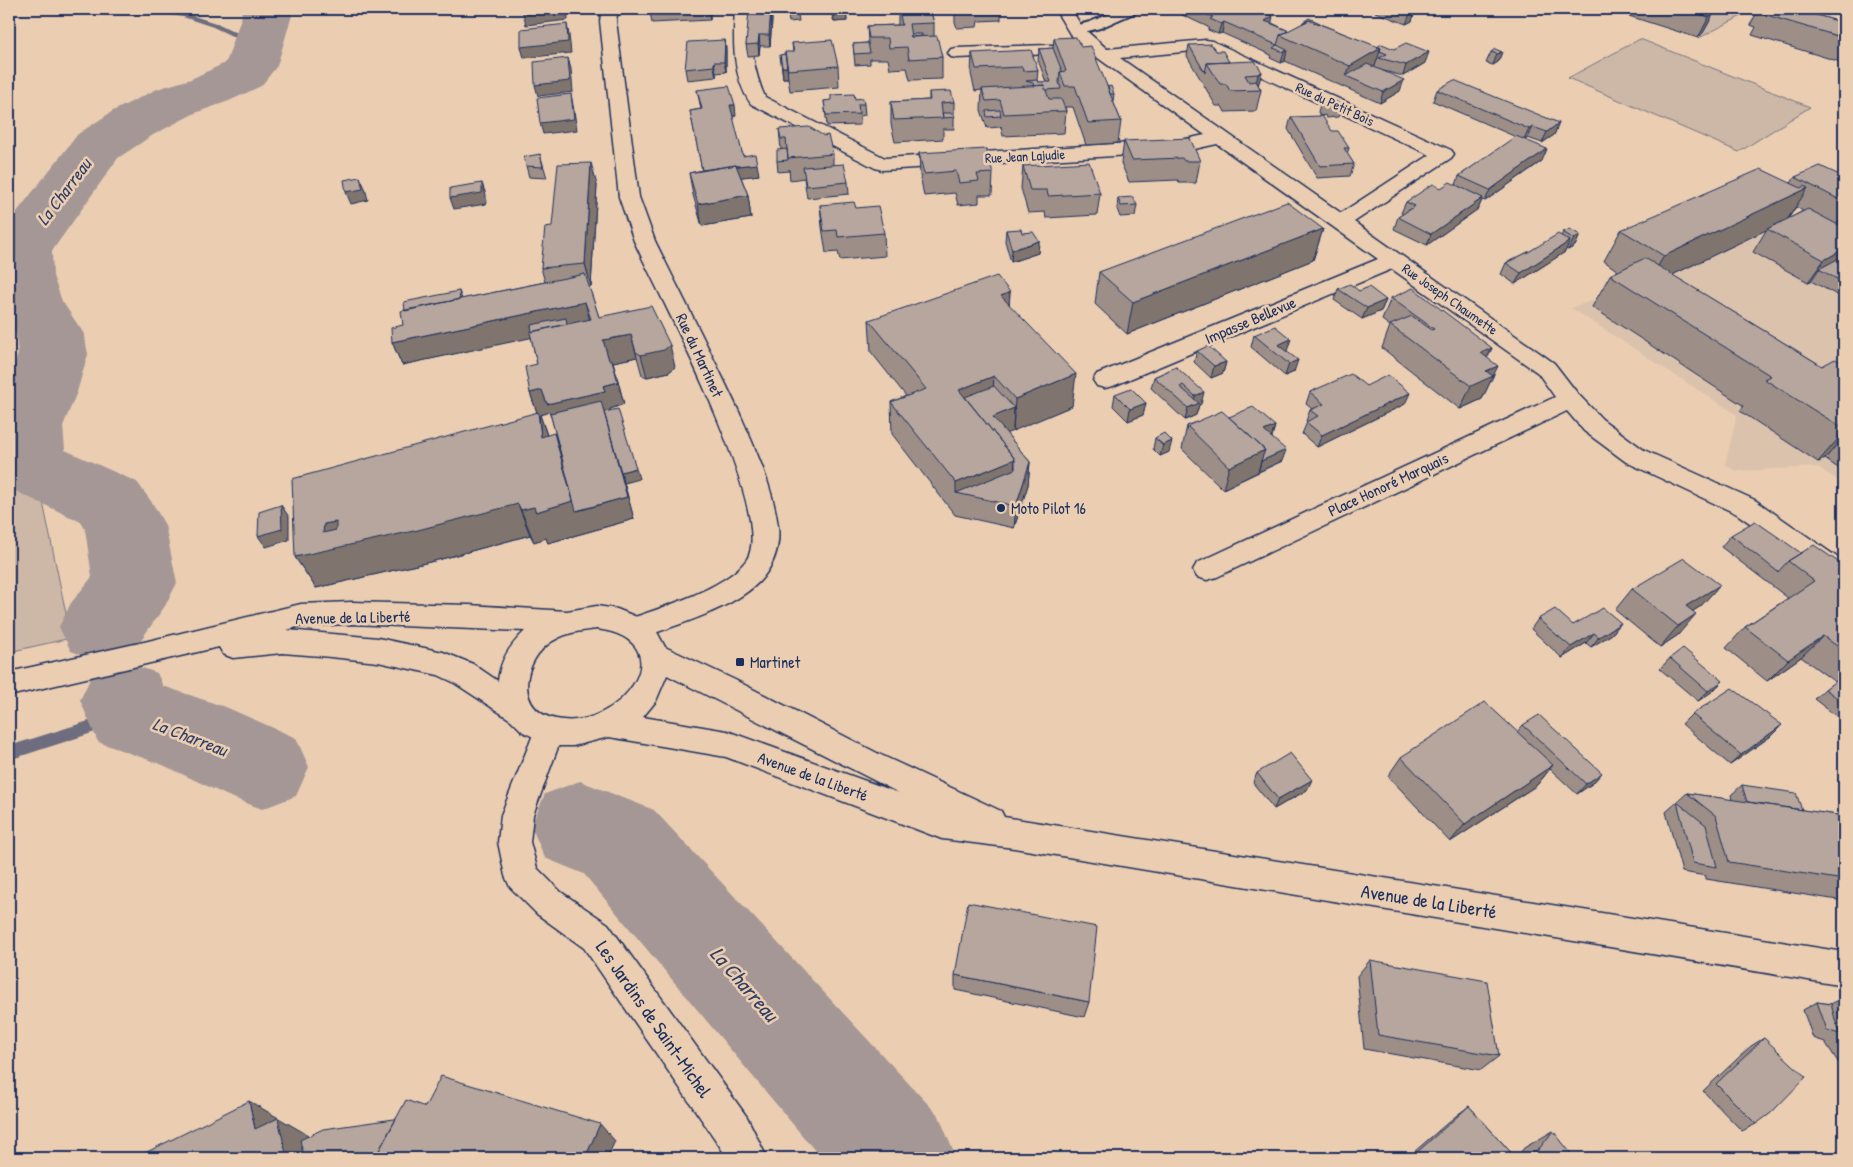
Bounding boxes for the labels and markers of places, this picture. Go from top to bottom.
place label: Moto Pilot 16 [1011,497,1086,519]
marker: Moto Pilot 16 [995,502,1007,514]
place label: Martinet [750,651,801,673]
marker: Martinet [734,656,746,668]

